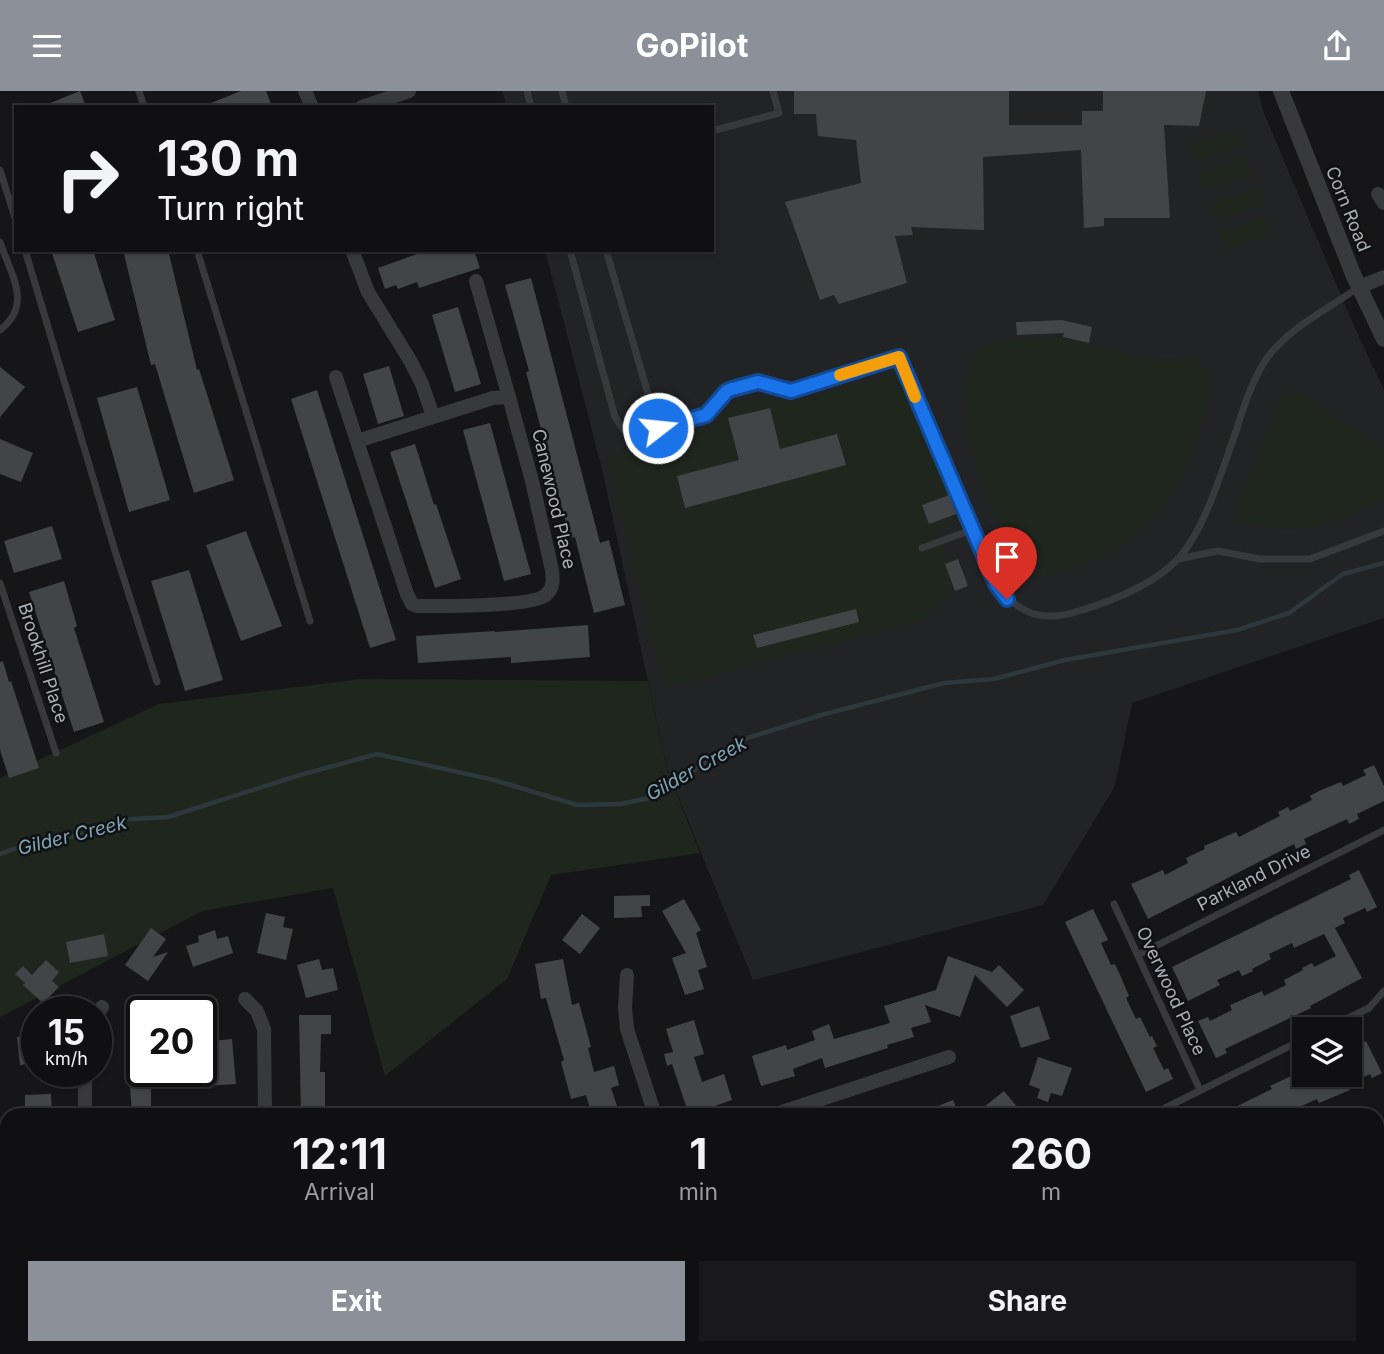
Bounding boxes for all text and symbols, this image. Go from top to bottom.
text: GoPilot [635,26,749,65]
icon: menu [28,27,66,65]
icon: share [1318,27,1356,65]
text: 130 m [157,129,299,188]
icon: right [42,133,133,224]
street label: Corn Road [1322,163,1375,255]
text: Turn right [157,189,304,228]
position arrow [621,391,695,465]
street label: Canewood Place [528,427,581,571]
pin [977,527,1037,599]
icon: arrive [988,538,1026,576]
street label: Brookhill Place [14,600,73,726]
water label: Gilder Creek [642,731,751,806]
water label: Gilder Creek [15,811,130,860]
street label: Parkland Drive [1194,840,1314,915]
street label: Overwood Place [1132,923,1211,1059]
speed limit sign: 20 [126,996,217,1087]
text: 15 [48,1011,85,1053]
map controls [1292,1017,1362,1087]
button: layers [1292,1017,1362,1087]
text: km/h [45,1048,88,1069]
text: 12:11 [292,1128,387,1179]
text: 1 [689,1128,707,1179]
text: 260 [1010,1128,1092,1179]
text: Arrival [304,1178,375,1206]
text: min [679,1178,718,1206]
text: m [1041,1178,1061,1206]
button: Exit [28,1261,685,1341]
button: Share [699,1261,1356,1341]

